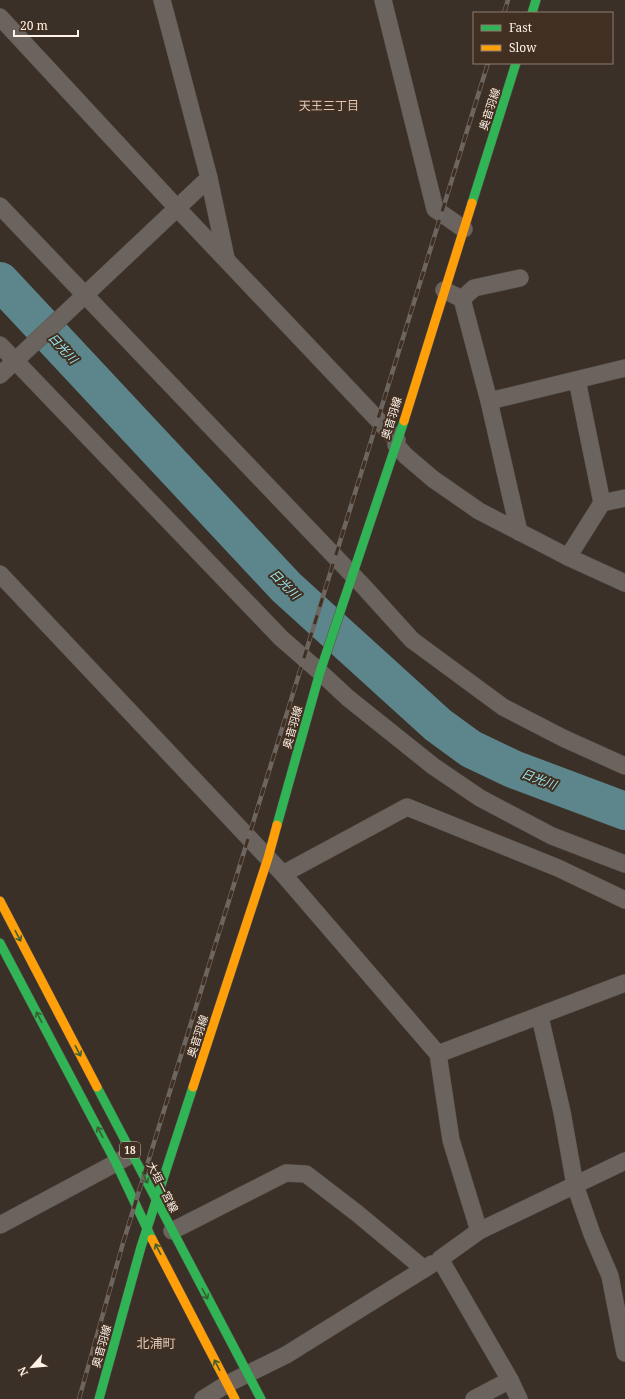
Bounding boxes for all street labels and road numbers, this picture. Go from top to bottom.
street label: 奥音羽線 [475,86,503,132]
street label: 奥音羽線 [377,395,405,441]
street label: 奥音羽線 [279,704,305,750]
street label: 奥音羽線 [183,1013,211,1059]
road number: 18 [120,1142,140,1158]
street label: 大垣一宮線 [144,1159,182,1215]
street label: 奥音羽線 [88,1323,114,1369]

